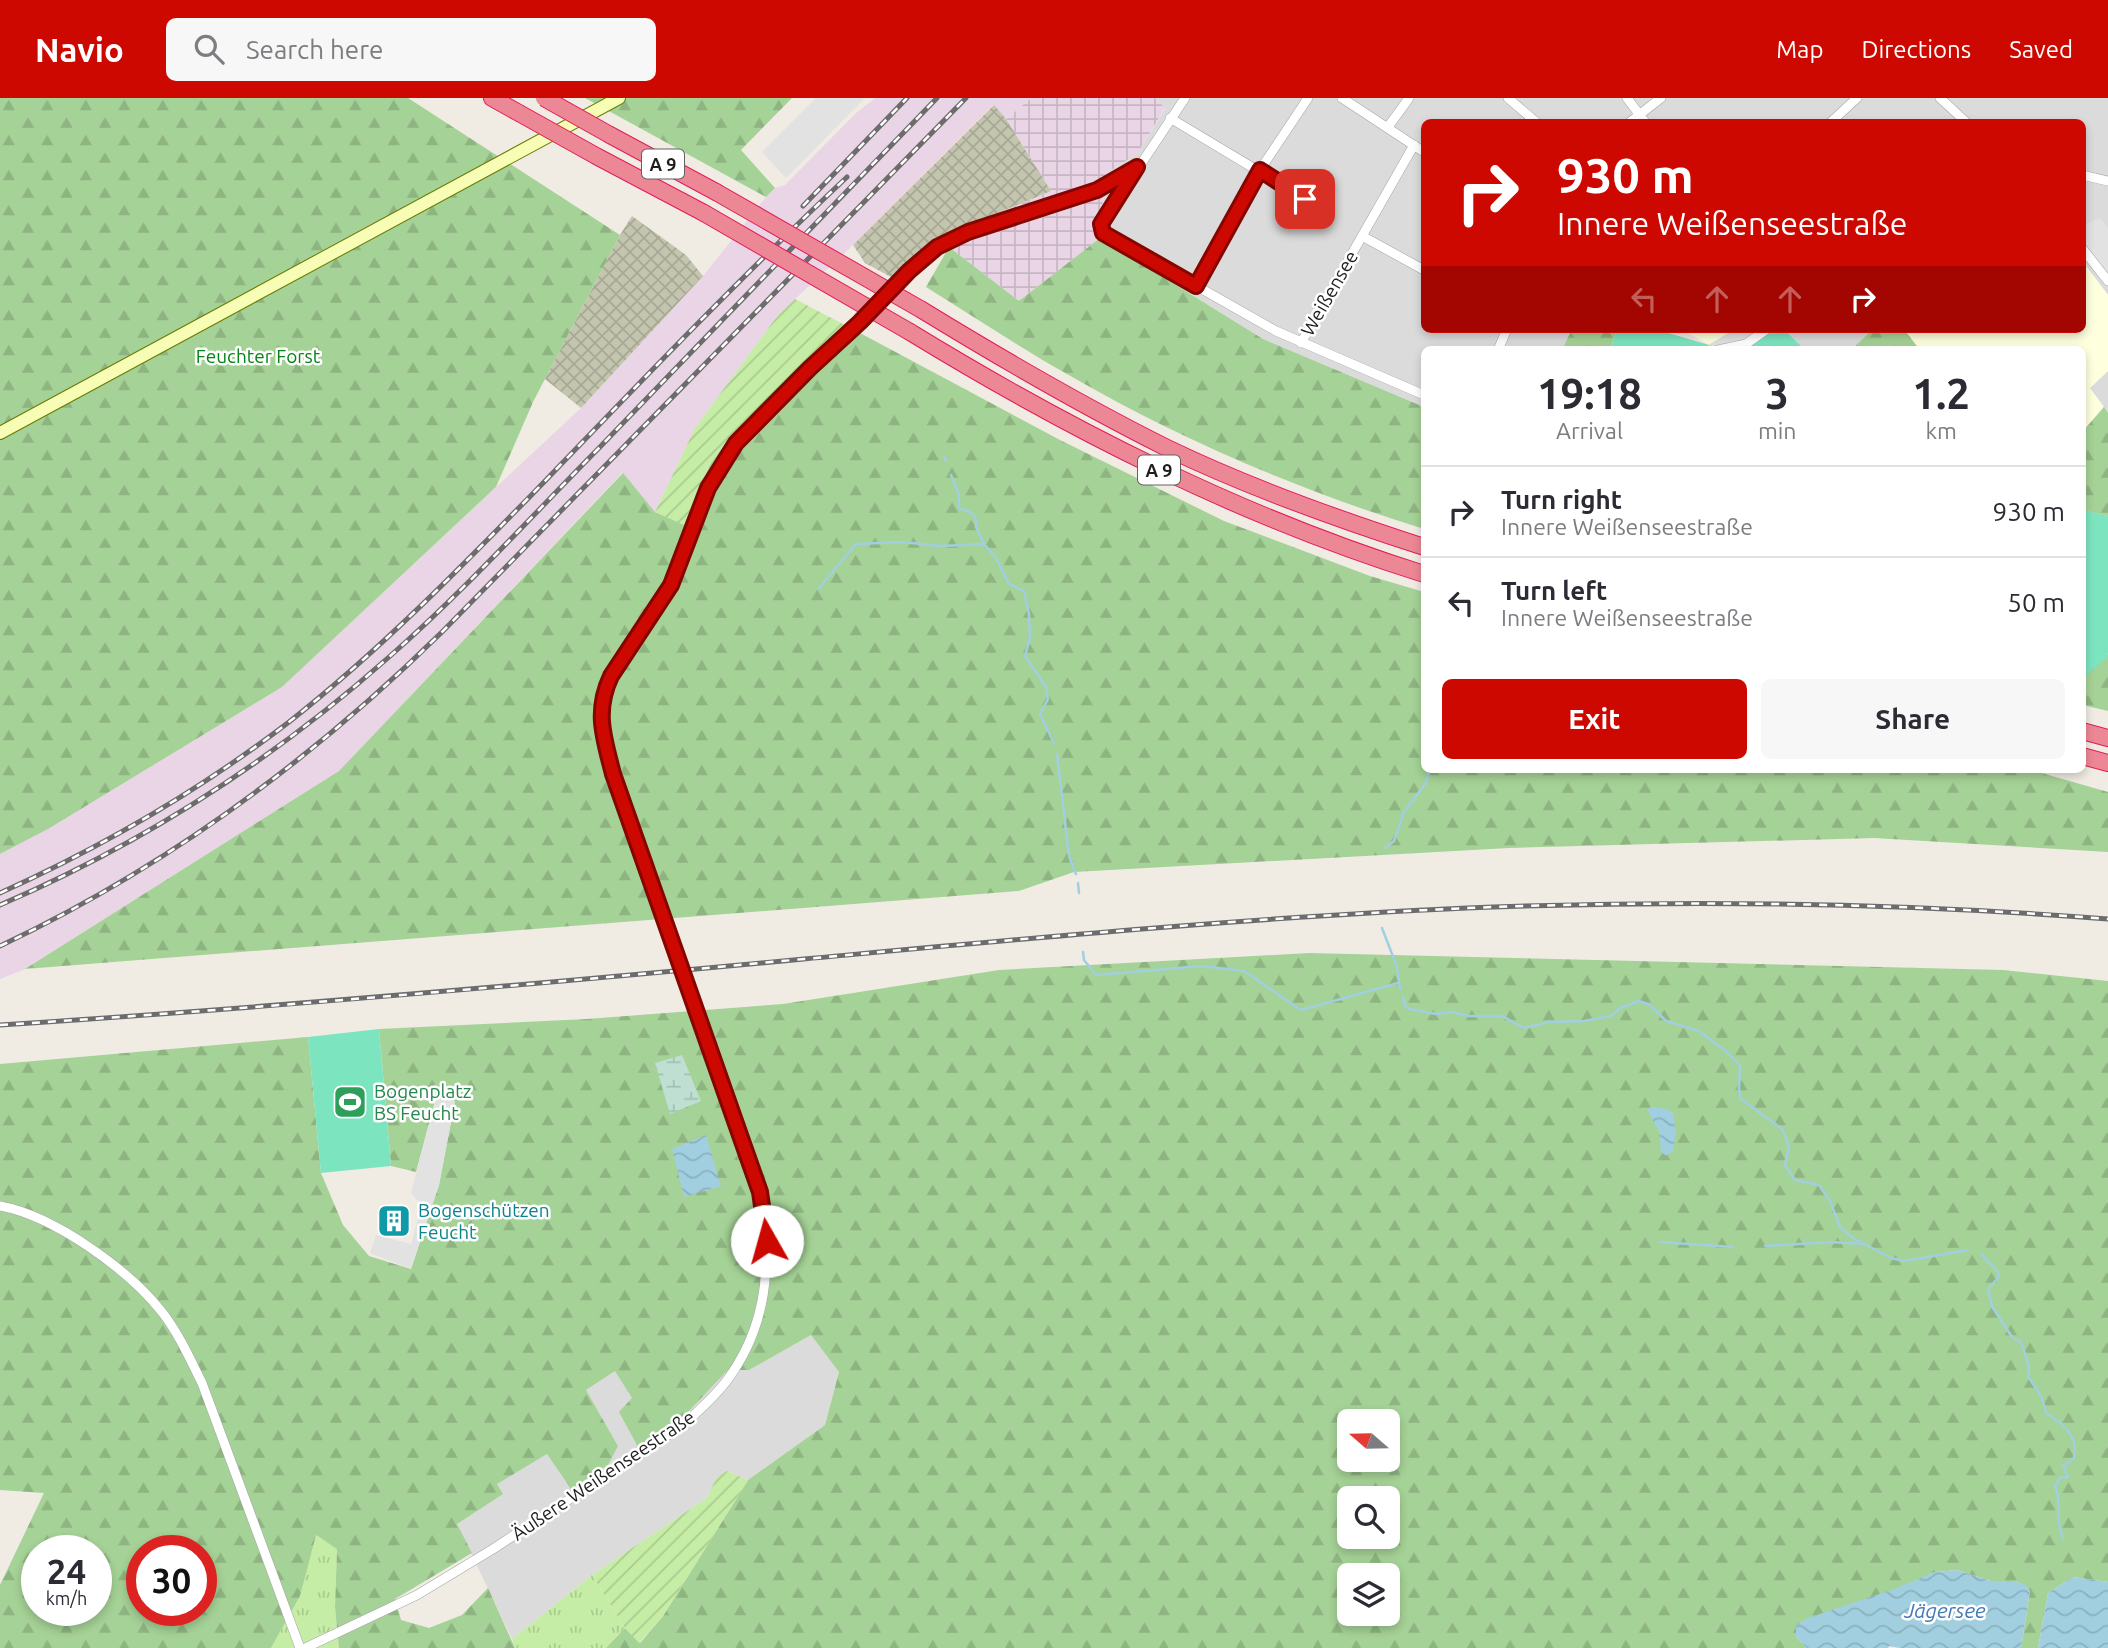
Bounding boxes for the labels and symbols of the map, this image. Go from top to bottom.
road number: A 9 [642,150,684,178]
pin [1275,169,1335,229]
street label: Weißensee [1296,247,1362,339]
park label: Feuchter Forst [196,345,321,367]
road number: A 9 [1138,456,1180,484]
place label: Bogenplatz BS Feucht [374,1080,472,1124]
sports icon: Bogenplatz BS Feucht [331,1083,369,1121]
place label: Bogenschützen Feucht [418,1199,550,1243]
building icon: Bogenschützen Feucht [375,1202,413,1240]
position arrow [730,1204,804,1278]
street label: Äußere Weißenseestraße [507,1405,699,1545]
north arrow [1337,1409,1400,1472]
speed limit sign: 30 [126,1535,217,1626]
water label: Jägersee [1903,1598,1986,1622]

